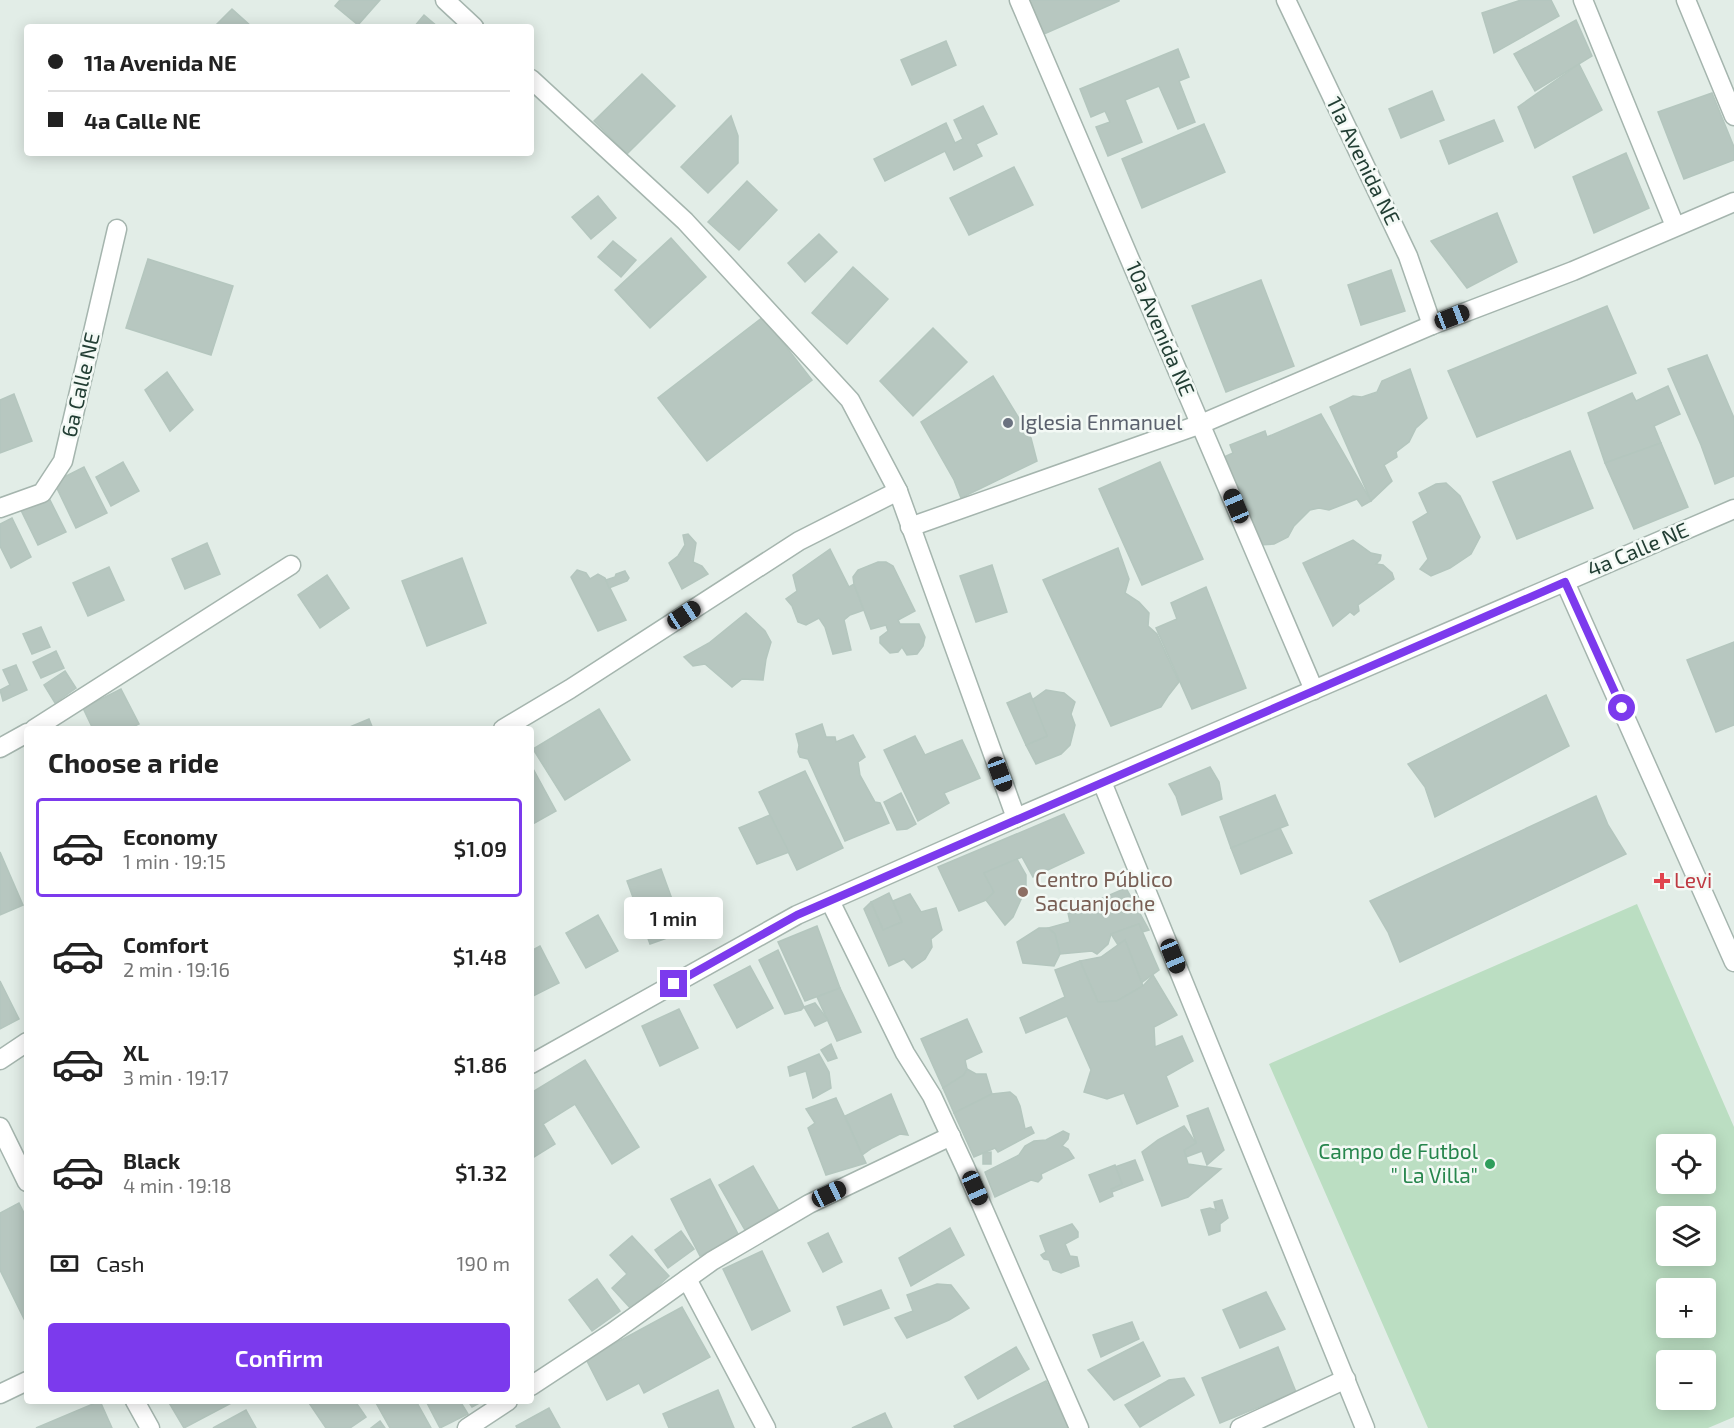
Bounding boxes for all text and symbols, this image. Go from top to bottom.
text: 11a Avenida NE [84,49,237,75]
street label: 11a Avenida NE [1323,92,1406,229]
text: 4a Calle NE [84,107,201,133]
street label: 10a Avenida NE [1122,257,1201,400]
car [1432,302,1472,332]
street label: 6a Calle NE [55,330,104,439]
place label: Iglesia Enmanuel [1020,409,1183,434]
marker: Iglesia Enmanuel [1001,416,1015,430]
car [1221,486,1251,526]
street label: 4a Calle NE [1583,516,1692,581]
car [664,598,704,632]
route start [1608,694,1635,721]
text: Choose a ride [48,746,219,778]
car [985,754,1015,794]
icon: car [51,821,105,875]
text: Economy [123,823,218,849]
text: $1.09 [454,835,507,861]
text: 1 min · 19:15 [123,849,226,873]
place label: Centro Público Sacuanjoche [1035,866,1173,916]
place label: Levi [1674,867,1712,892]
marker: Levi [1655,874,1669,888]
marker: Centro Público Sacuanjoche [1016,885,1030,899]
callout: 1 min [624,897,724,939]
text: 1 min [650,906,697,930]
icon: car [51,929,105,983]
text: Comfort [123,931,208,957]
car [1158,936,1188,976]
text: $1.48 [453,943,507,969]
text: 2 min · 19:16 [123,957,230,981]
route end [660,970,687,997]
icon: car [51,1037,105,1091]
text: XL [123,1039,149,1065]
text: $1.86 [454,1051,507,1077]
text: 3 min · 19:17 [123,1065,229,1089]
map controls [1656,1134,1716,1410]
button: locate [1656,1134,1716,1194]
place label: Campo de Futbol " La Villa" [1318,1138,1479,1187]
icon: car [51,1145,105,1199]
text: Black [123,1147,180,1173]
marker: Campo de Futbol " La Villa" [1483,1157,1497,1171]
text: $1.32 [455,1159,507,1185]
car [959,1168,991,1208]
text: 4 min · 19:18 [123,1173,232,1197]
car [809,1178,849,1210]
button: layers [1656,1206,1716,1266]
icon: cash [48,1247,81,1280]
text: Cash [96,1250,145,1276]
text: 190 m [457,1251,510,1275]
button: + [1656,1278,1716,1338]
button: Confirm [48,1323,510,1392]
button: − [1656,1350,1716,1410]

